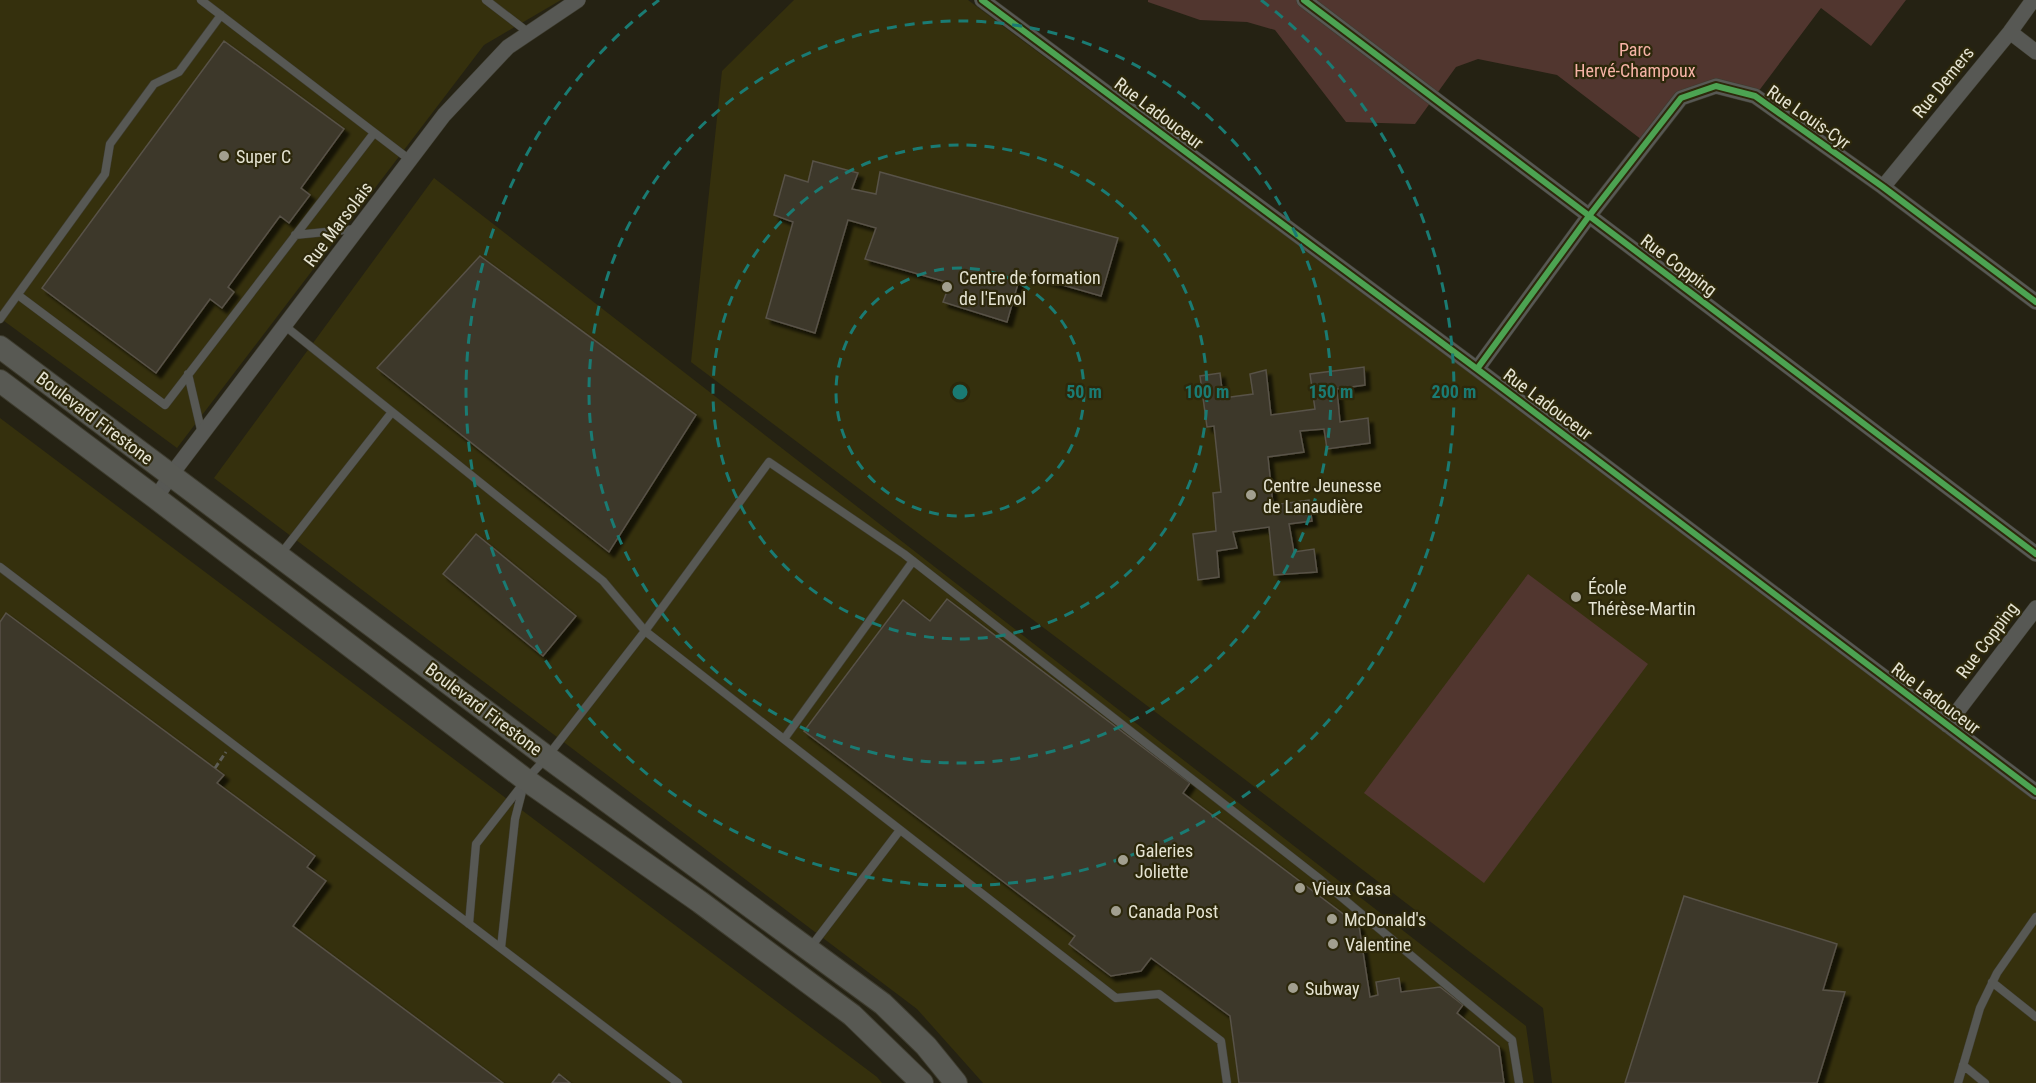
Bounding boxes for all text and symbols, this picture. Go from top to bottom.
park label: Parc Hervé-Champoux [1574,39,1696,81]
street label: Rue Demers [1908,42,1978,122]
street label: Rue Ladouceur [1111,73,1208,153]
street label: Rue Louis-Cyr [1763,81,1855,154]
place label: Super C [236,146,291,167]
marker: Super C [217,149,231,163]
street label: Rue Marsolais [299,177,377,271]
street label: Rue Copping [1637,230,1721,300]
place label: Centre de formation de l'Envol [959,267,1101,309]
marker: Centre de formation de l'Envol [940,280,954,294]
street label: Rue Ladouceur [1500,364,1597,444]
street label: Boulevard Firestone [33,367,157,469]
text: 50 m [1066,381,1102,402]
text: 100 m [1185,381,1229,402]
text: 150 m [1309,381,1353,402]
text: 200 m [1432,381,1476,402]
centre of rings [950,382,970,402]
place label: Centre Jeunesse de Lanaudière [1263,475,1381,517]
marker: Centre Jeunesse de Lanaudière [1244,488,1258,502]
place label: École Thérèse-Martin [1588,577,1696,619]
marker: École Thérèse-Martin [1569,590,1583,604]
street label: Rue Copping [1952,598,2022,682]
street label: Boulevard Firestone [422,658,546,760]
street label: Rue Ladouceur [1888,658,1985,738]
place label: Galeries Joliette [1135,840,1193,882]
marker: Galeries Joliette [1116,853,1130,867]
place label: Vieux Casa [1312,878,1391,899]
marker: Vieux Casa [1293,881,1307,895]
place label: Canada Post [1128,901,1218,922]
marker: Canada Post [1109,904,1123,918]
place label: McDonald's [1344,909,1426,930]
marker: McDonald's [1325,912,1339,926]
place label: Valentine [1345,934,1411,955]
marker: Valentine [1326,937,1340,951]
place label: Subway [1305,978,1360,999]
marker: Subway [1286,981,1300,995]

